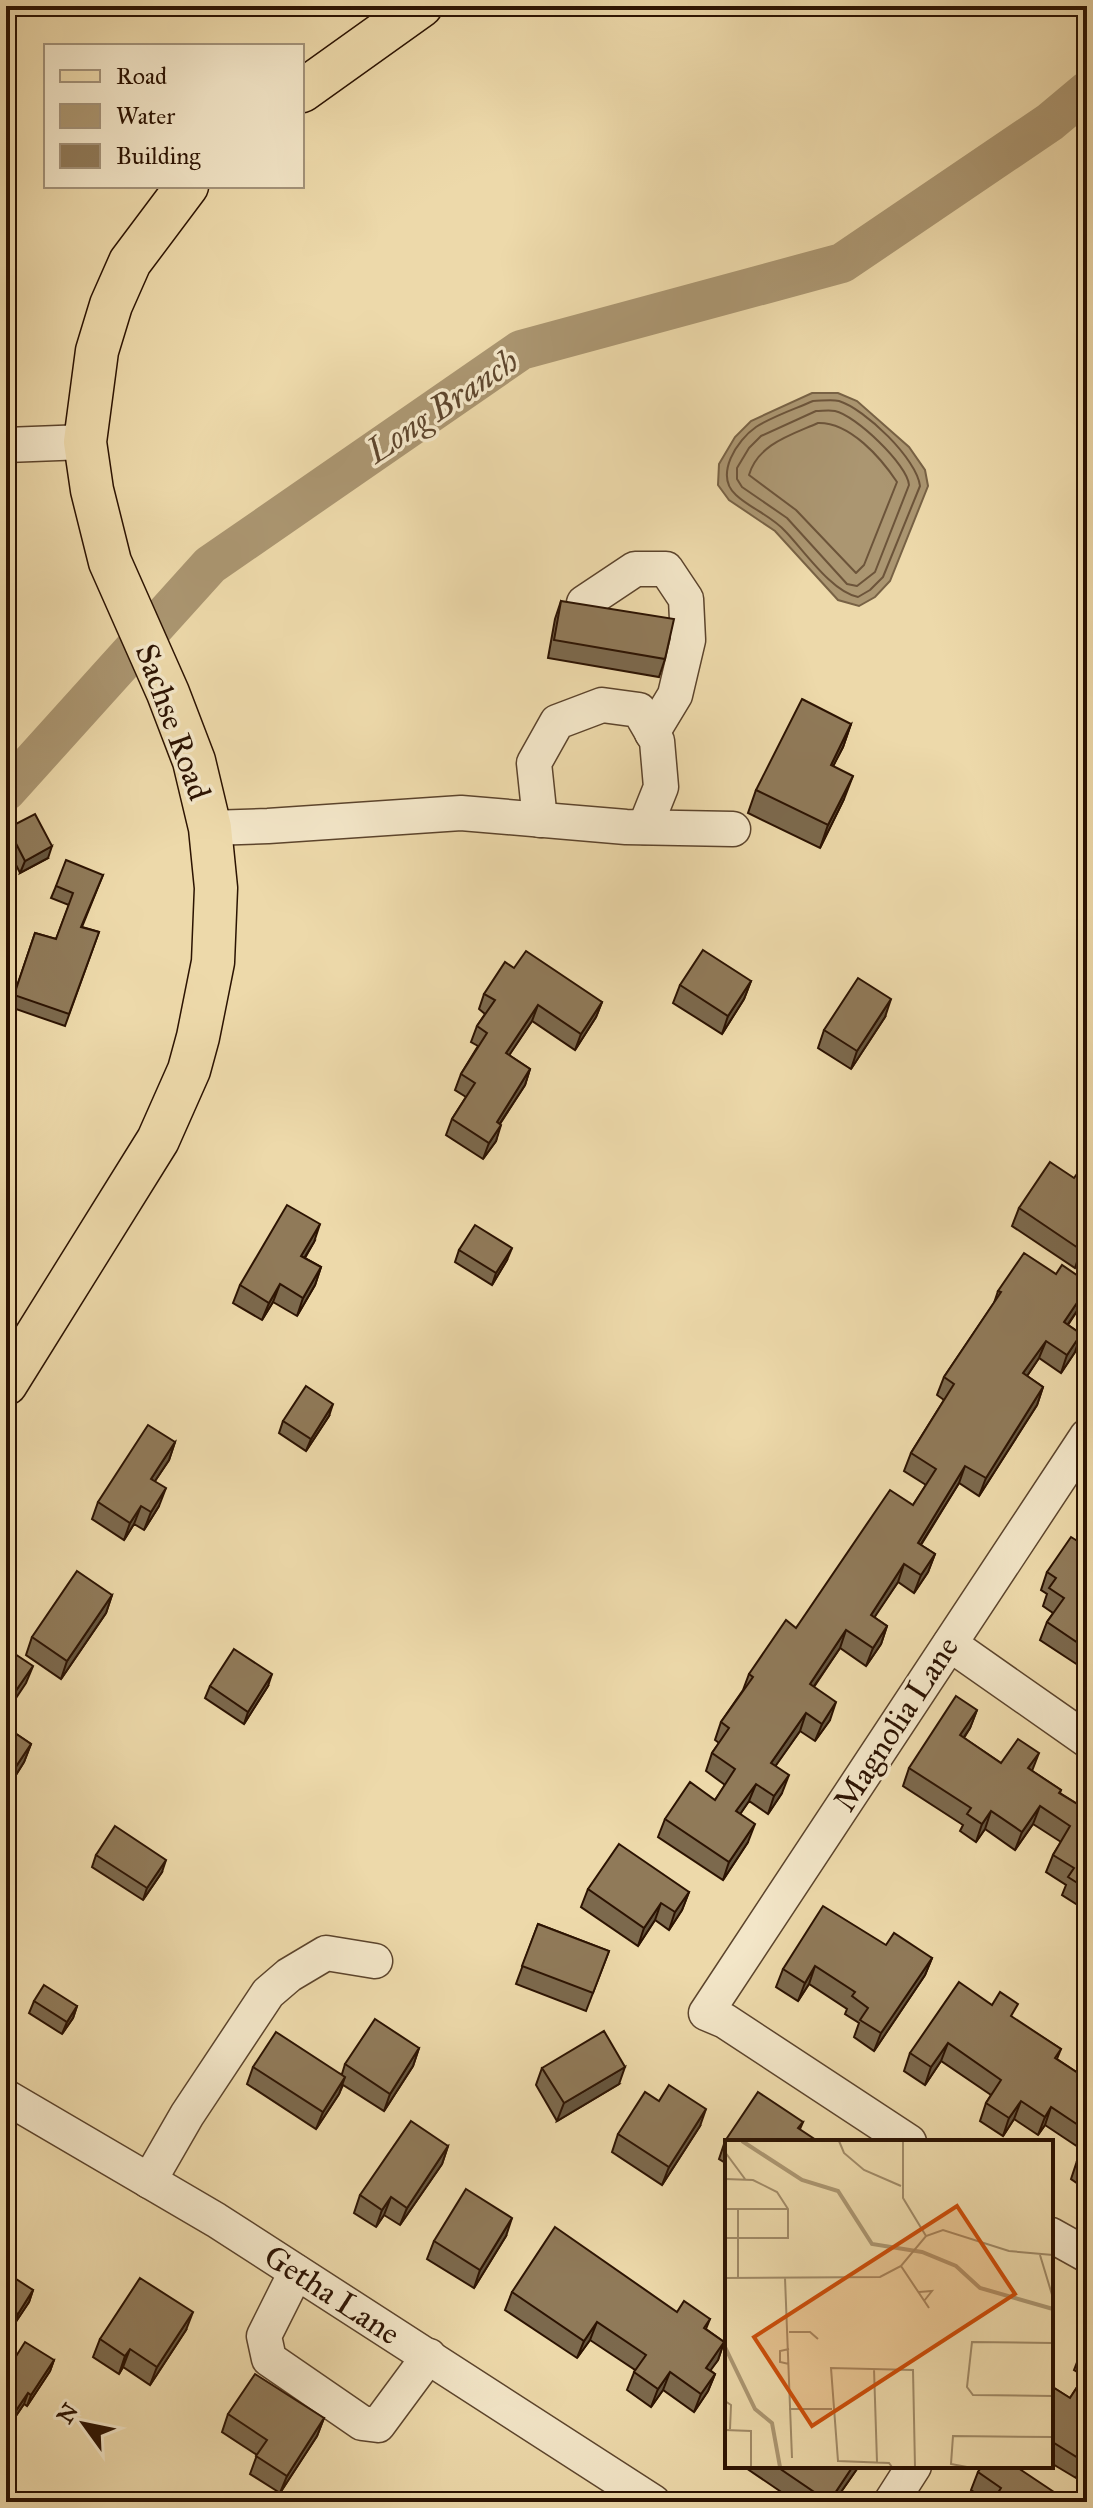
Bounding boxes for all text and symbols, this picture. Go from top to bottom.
legend [44,44,304,188]
text: Road [116,61,167,91]
text: Water [116,101,175,131]
text: Building [116,141,201,171]
water label: Long Branch [357,340,526,473]
street label: Sachse Road [127,639,219,805]
street label: Magnolia Lane [825,1629,967,1819]
inset map [725,2140,1053,2468]
street label: Getha Lane [257,2237,407,2353]
north arrow [44,2384,124,2464]
text: N [51,2398,84,2429]

